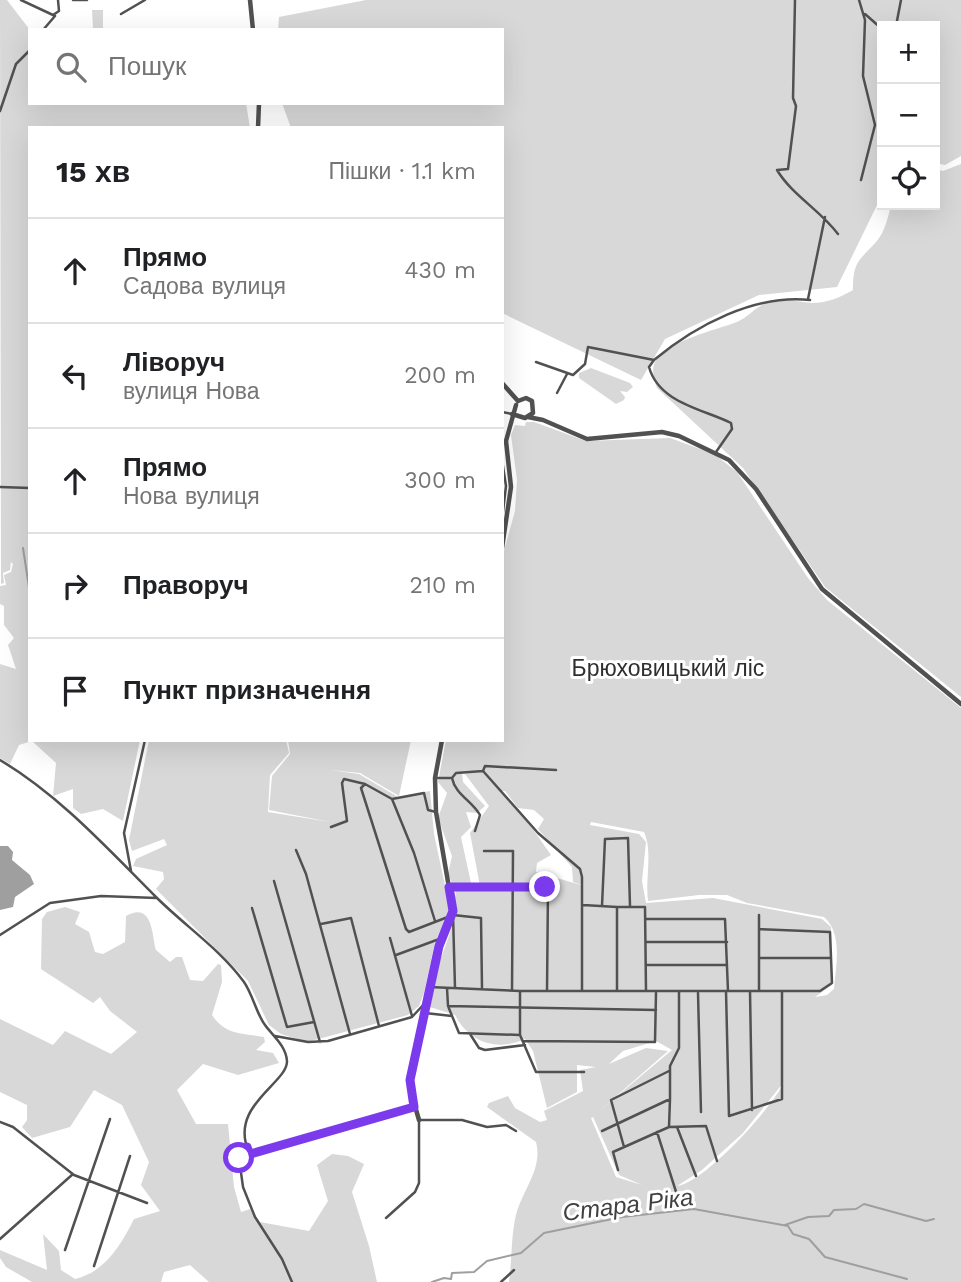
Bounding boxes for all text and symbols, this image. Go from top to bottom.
map controls [877,21,940,210]
button: + [877,21,940,84]
search box [28,28,504,105]
icon: search [52,48,90,86]
text: Пошук [108,51,186,81]
button: − [877,84,940,147]
button: locate [877,147,940,210]
text: 15 хв [56,154,130,189]
text: Пішки · 1.1 km [328,158,476,185]
text: Прямо [123,242,207,272]
icon: ahead [56,252,94,290]
text: 430 m [404,257,476,284]
text: Садова вулиця [123,273,286,300]
text: Ліворуч [123,347,225,377]
icon: left [56,357,94,395]
text: 200 m [404,362,476,389]
text: вулиця Нова [123,378,260,405]
text: Прямо [123,452,207,482]
icon: ahead [56,462,94,500]
text: 300 m [404,467,476,494]
text: Нова вулиця [123,483,260,510]
icon: right [56,567,94,605]
text: Праворуч [123,570,249,600]
text: 210 m [410,572,476,599]
park label: Брюховицький ліс [572,655,764,682]
icon: arrive [56,672,94,710]
text: Пункт призначення [123,675,371,705]
route end [529,871,560,902]
route start [223,1142,254,1173]
water label: Стара Ріка [561,1183,695,1227]

